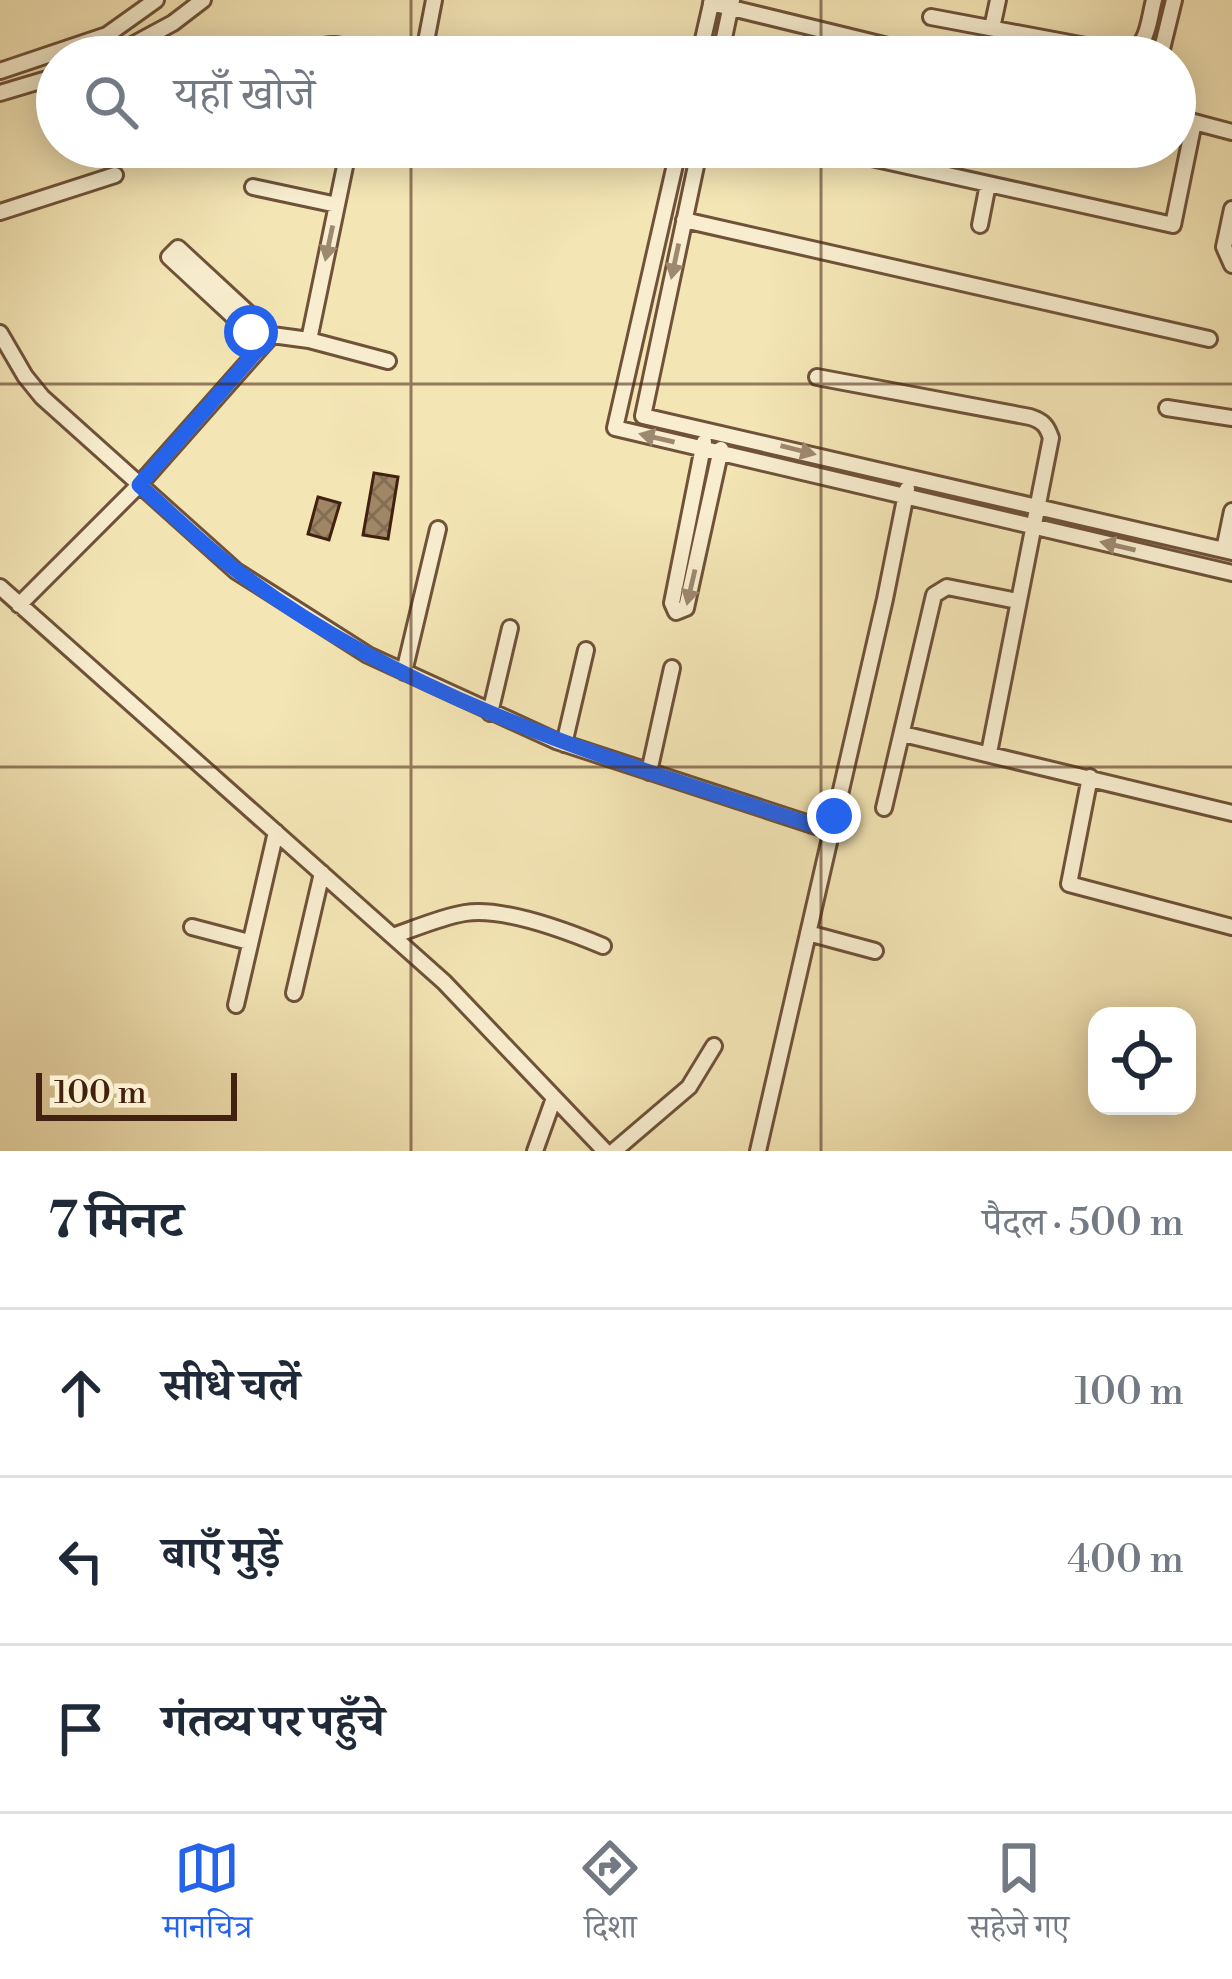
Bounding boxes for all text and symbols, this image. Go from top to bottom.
search box [36,36,1196,168]
text: यहाँ खोजें [174,67,315,124]
icon: search [78,69,144,135]
one-way arrow [319,225,338,263]
one-way arrow [665,243,684,281]
route start [224,305,278,359]
one-way arrow [638,428,675,447]
one-way arrow [779,441,816,460]
one-way arrow [1100,536,1137,555]
one-way arrow [681,569,700,606]
route end [807,789,861,843]
map controls [1088,1007,1196,1115]
button: locate [1088,1007,1196,1115]
scale bar [36,1067,237,1120]
text: 100 m [54,1073,147,1114]
text: 7 मिनट [48,1190,183,1254]
text: पैदल · 500 m [982,1199,1184,1248]
text: सीधे चलें [162,1358,300,1415]
icon: ahead [48,1360,114,1426]
text: 100 m [1075,1368,1184,1417]
text: बाएँ मुड़ें [162,1526,281,1583]
icon: left [48,1528,114,1594]
text: 400 m [1067,1536,1184,1585]
text: गंतव्य पर पहुँचे [162,1694,385,1751]
icon: arrive [48,1696,114,1762]
tab: मानचित्र [163,1835,252,1959]
tab: दिशा [577,1835,643,1959]
tab: सहेजे गए [969,1835,1069,1959]

